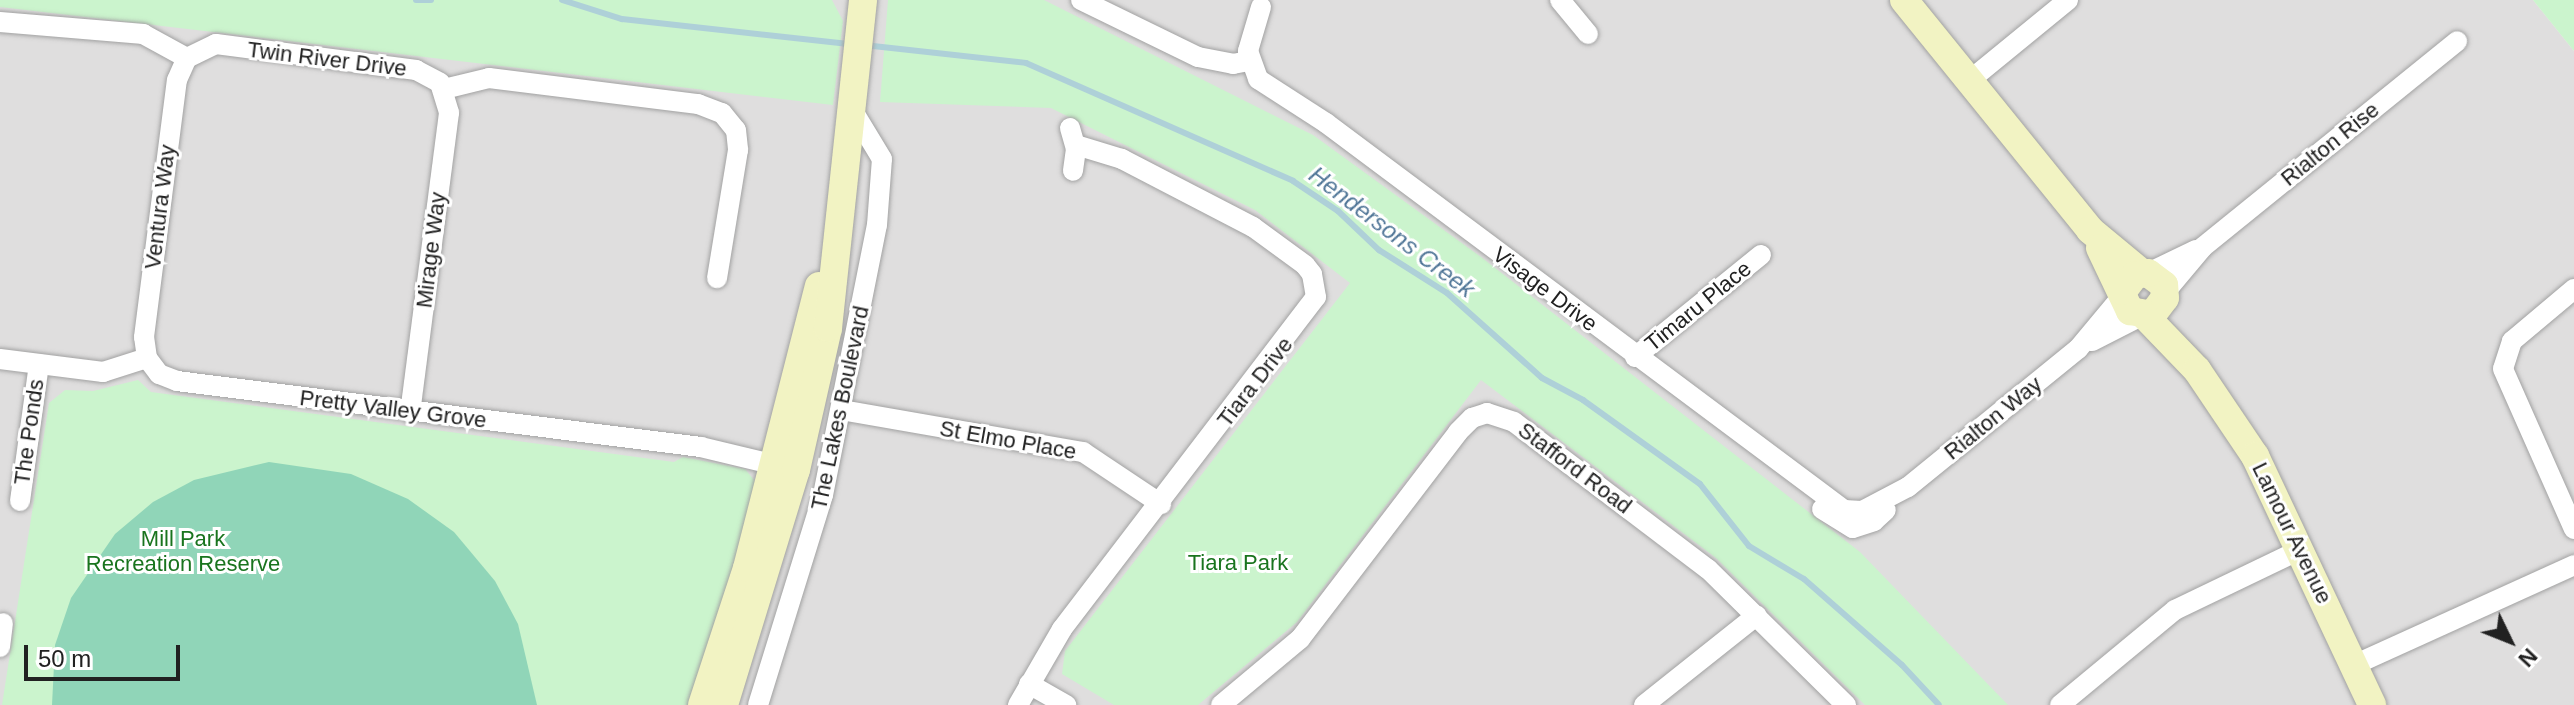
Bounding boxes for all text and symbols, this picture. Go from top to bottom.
street label: Twin River Drive [246,36,408,82]
street label: Rialton Rise [2276,96,2384,192]
street label: Ventura Way [139,143,181,271]
water label: Hendersons Creek [1303,160,1481,304]
street label: Mirage Way [411,191,451,309]
street label: Visage Drive [1487,241,1603,337]
street label: Timaru Place [1640,255,1756,357]
street label: The Lakes Boulevard [805,304,875,512]
street label: Tiara Drive [1212,332,1298,432]
street label: Rialton Way [1939,371,2047,465]
street label: The Ponds [9,377,49,487]
street label: Pretty Valley Grove [298,384,488,434]
street label: St Elmo Place [938,415,1078,465]
street label: Stafford Road [1513,417,1637,519]
street label: Lamour Avenue [2246,458,2338,608]
park label: Mill Park Recreation Reserve [86,525,280,576]
park label: Tiara Park [1188,550,1288,576]
north arrow [2470,601,2550,681]
scale bar [28,629,184,679]
text: N [2513,643,2542,672]
text: 50 m [38,645,91,672]

